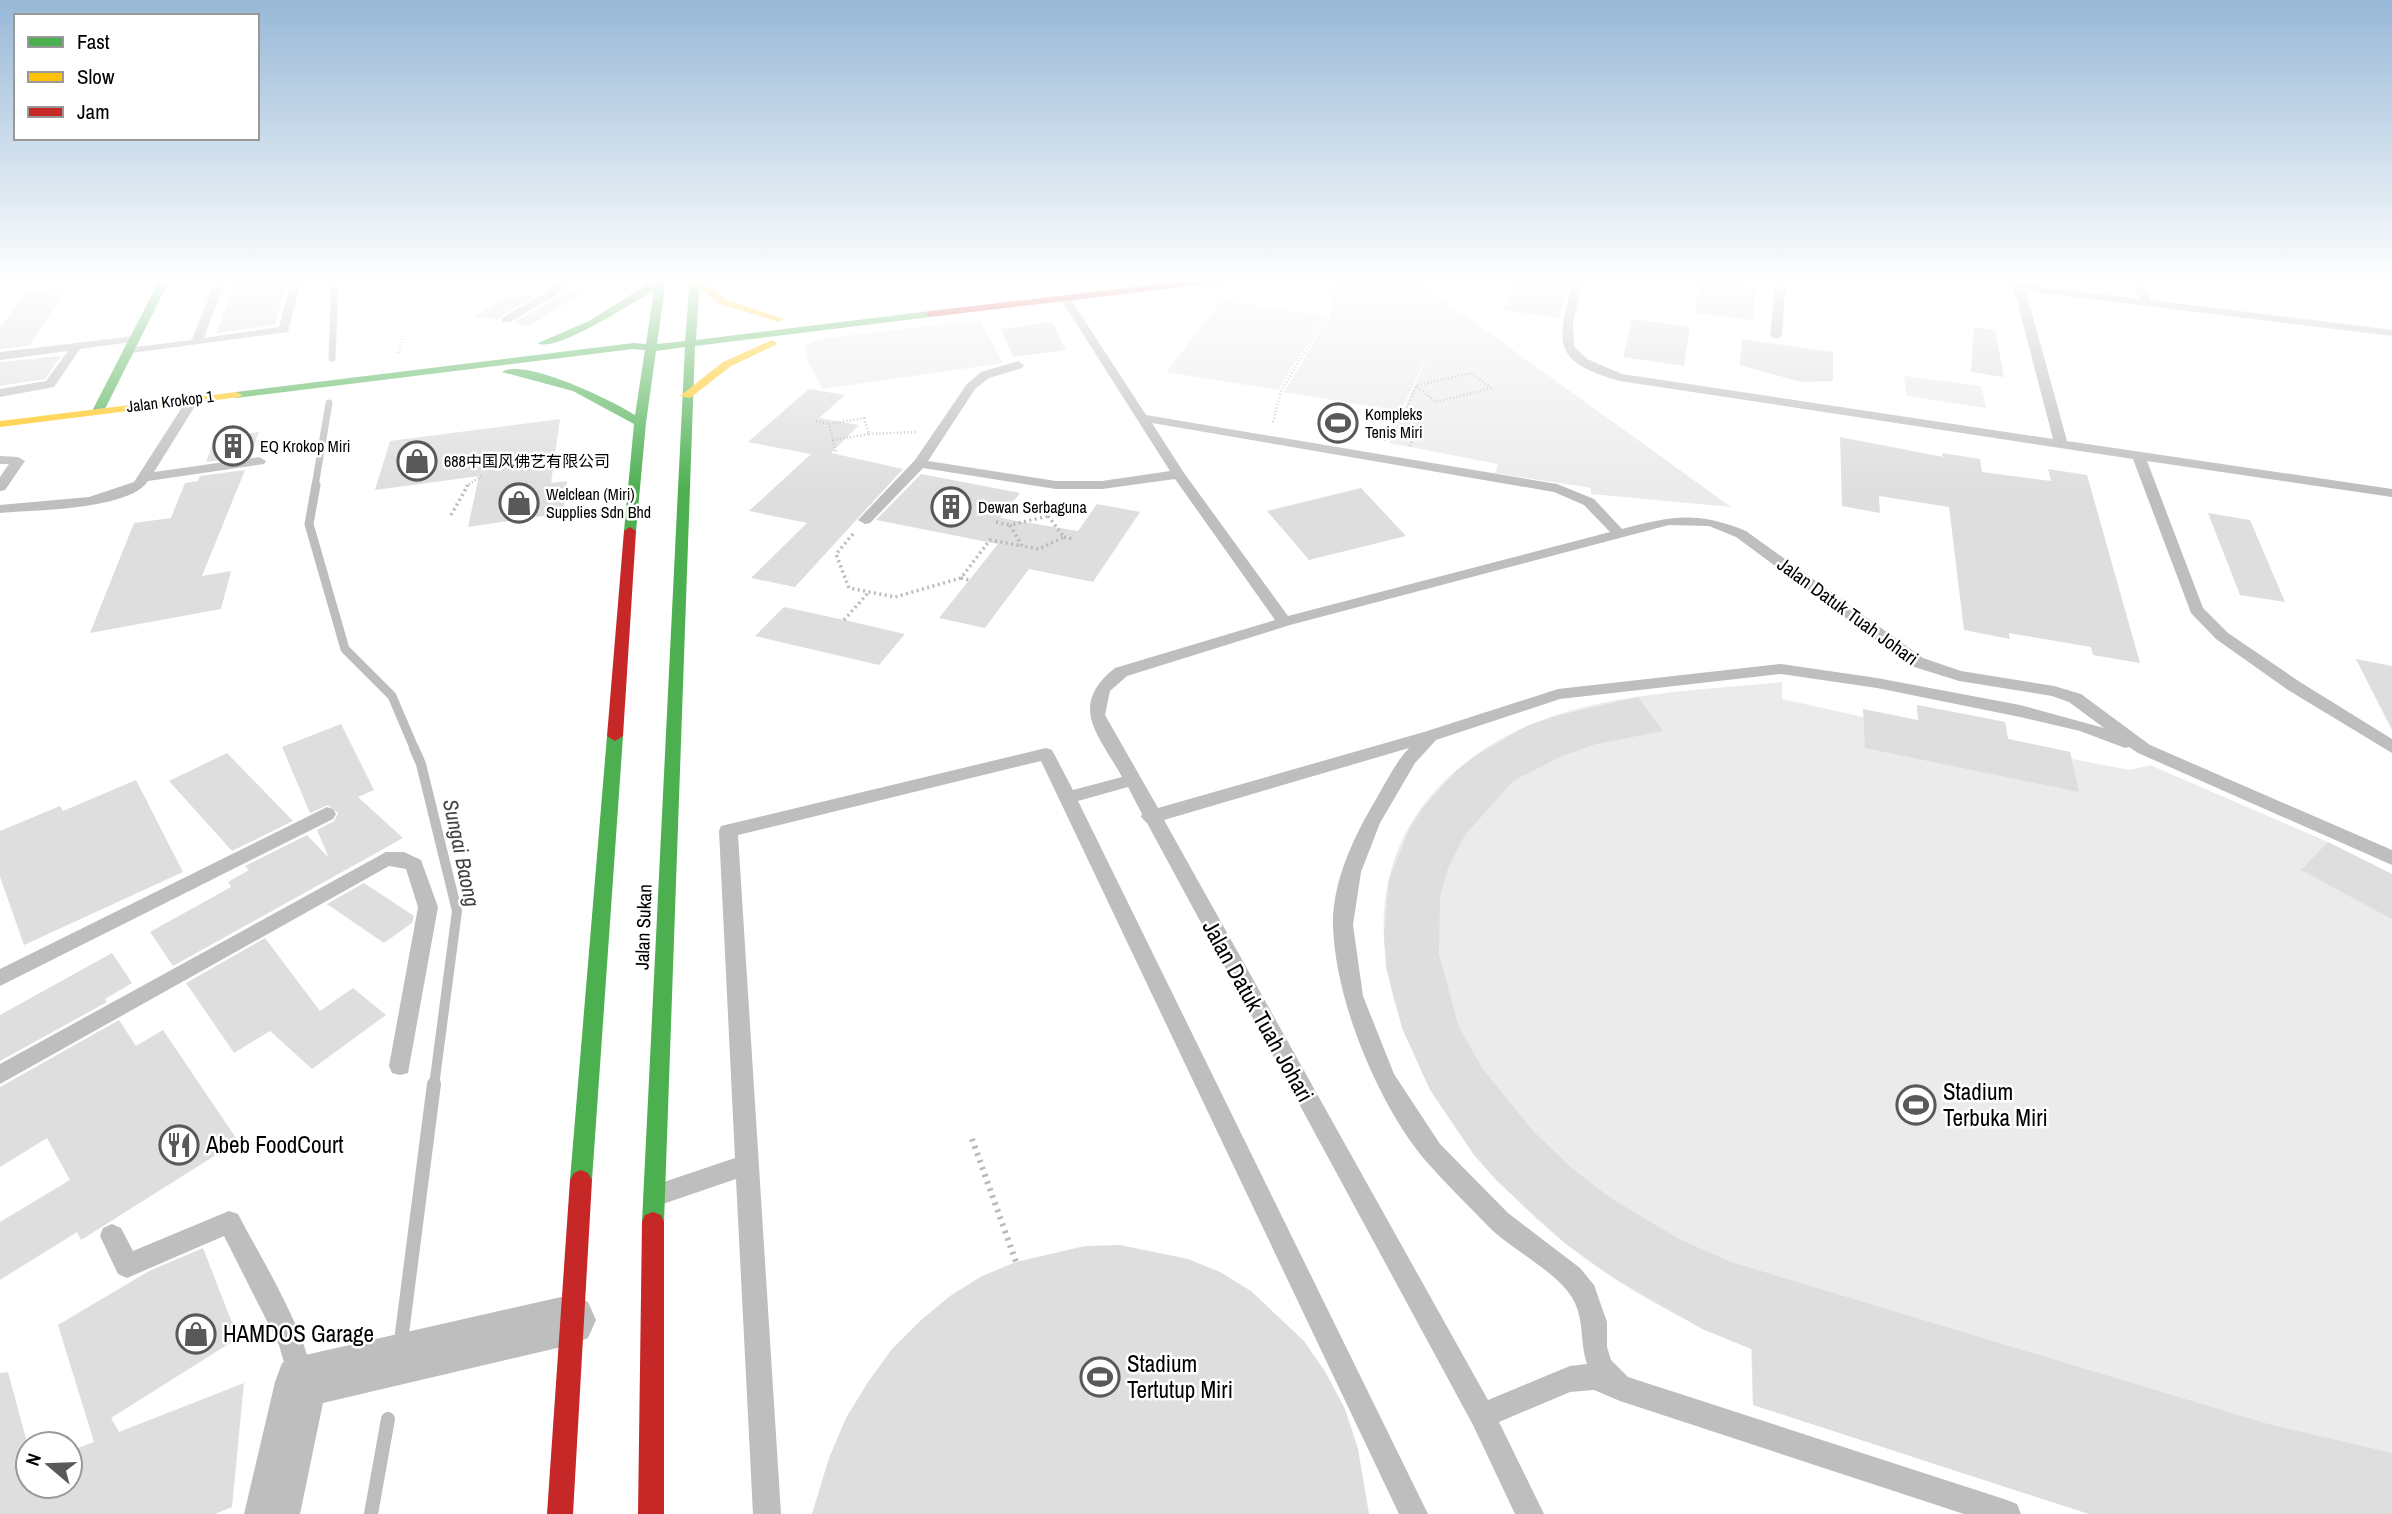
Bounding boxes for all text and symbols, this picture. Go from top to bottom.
legend [14,14,259,140]
text: Fast [77,27,110,56]
text: Slow [77,62,115,91]
text: Jam [77,97,110,126]
street label: Jalan Krokop 1 [125,385,215,417]
sports icon: Kompleks Tenis Miri [1317,402,1359,444]
place label: Kompleks Tenis Miri [1365,403,1423,443]
building icon: EQ Krokop Miri [212,425,254,467]
place label: EQ Krokop Miri [260,435,350,457]
shop icon: 688中国风佛艺有限公司 [396,440,438,482]
place label: 688中国风佛艺有限公司 [444,450,610,472]
shop icon: Welclean (Miri) Supplies Sdn Bhd [498,482,540,524]
place label: Welclean (Miri) Supplies Sdn Bhd [546,483,651,523]
building icon: Dewan Serbaguna [930,486,972,528]
place label: Dewan Serbaguna [978,496,1087,518]
street label: Jalan Datuk Tuah Johari [1772,551,1924,671]
water label: Sungai Baong [436,796,487,910]
street label: Jalan Sukan [629,884,657,970]
street label: Jalan Datuk Tuah Johari [1196,914,1321,1107]
place label: Stadium Terbuka Miri [1943,1076,2048,1133]
sports icon: Stadium Terbuka Miri [1895,1084,1937,1126]
restaurant icon: Abeb FoodCourt [158,1124,200,1166]
place label: Abeb FoodCourt [205,1129,343,1160]
shop icon: HAMDOS Garage [175,1313,217,1355]
place label: HAMDOS Garage [223,1318,374,1349]
place label: Stadium Tertutup Miri [1127,1348,1233,1405]
sports icon: Stadium Tertutup Miri [1079,1356,1121,1398]
north arrow [14,1430,84,1500]
text: N [19,1450,47,1469]

